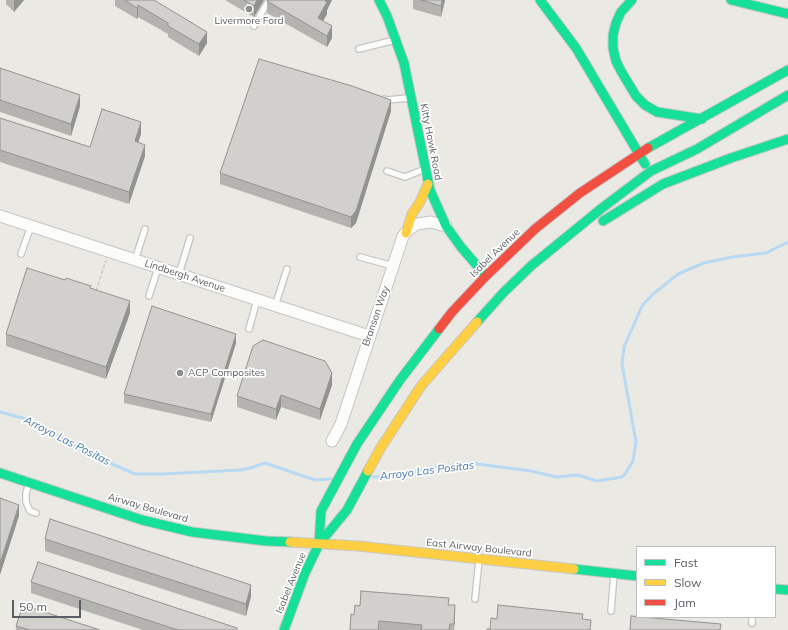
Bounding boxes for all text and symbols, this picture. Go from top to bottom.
marker: Livermore Ford [244,4,254,14]
place label: Livermore Ford [215,15,283,27]
street label: Kitty Hawk Road [418,102,444,182]
street label: Isabel Avenue [468,226,522,280]
street label: Lindbergh Avenue [143,257,227,295]
street label: Branson Way [360,284,392,348]
place label: ACP Composites [188,367,265,379]
marker: ACP Composites [175,368,185,378]
water label: Arroyo Las Positas [22,414,112,468]
water label: Arroyo Las Positas [379,459,475,483]
street label: Airway Boulevard [106,491,190,525]
street label: East Airway Boulevard [426,537,532,559]
legend [636,546,776,618]
street label: Isabel Avenue [273,551,309,615]
text: Fast [674,555,698,570]
text: Slow [674,575,702,590]
scale bar [14,592,83,618]
text: Jam [674,595,696,610]
text: 50 m [19,599,47,614]

